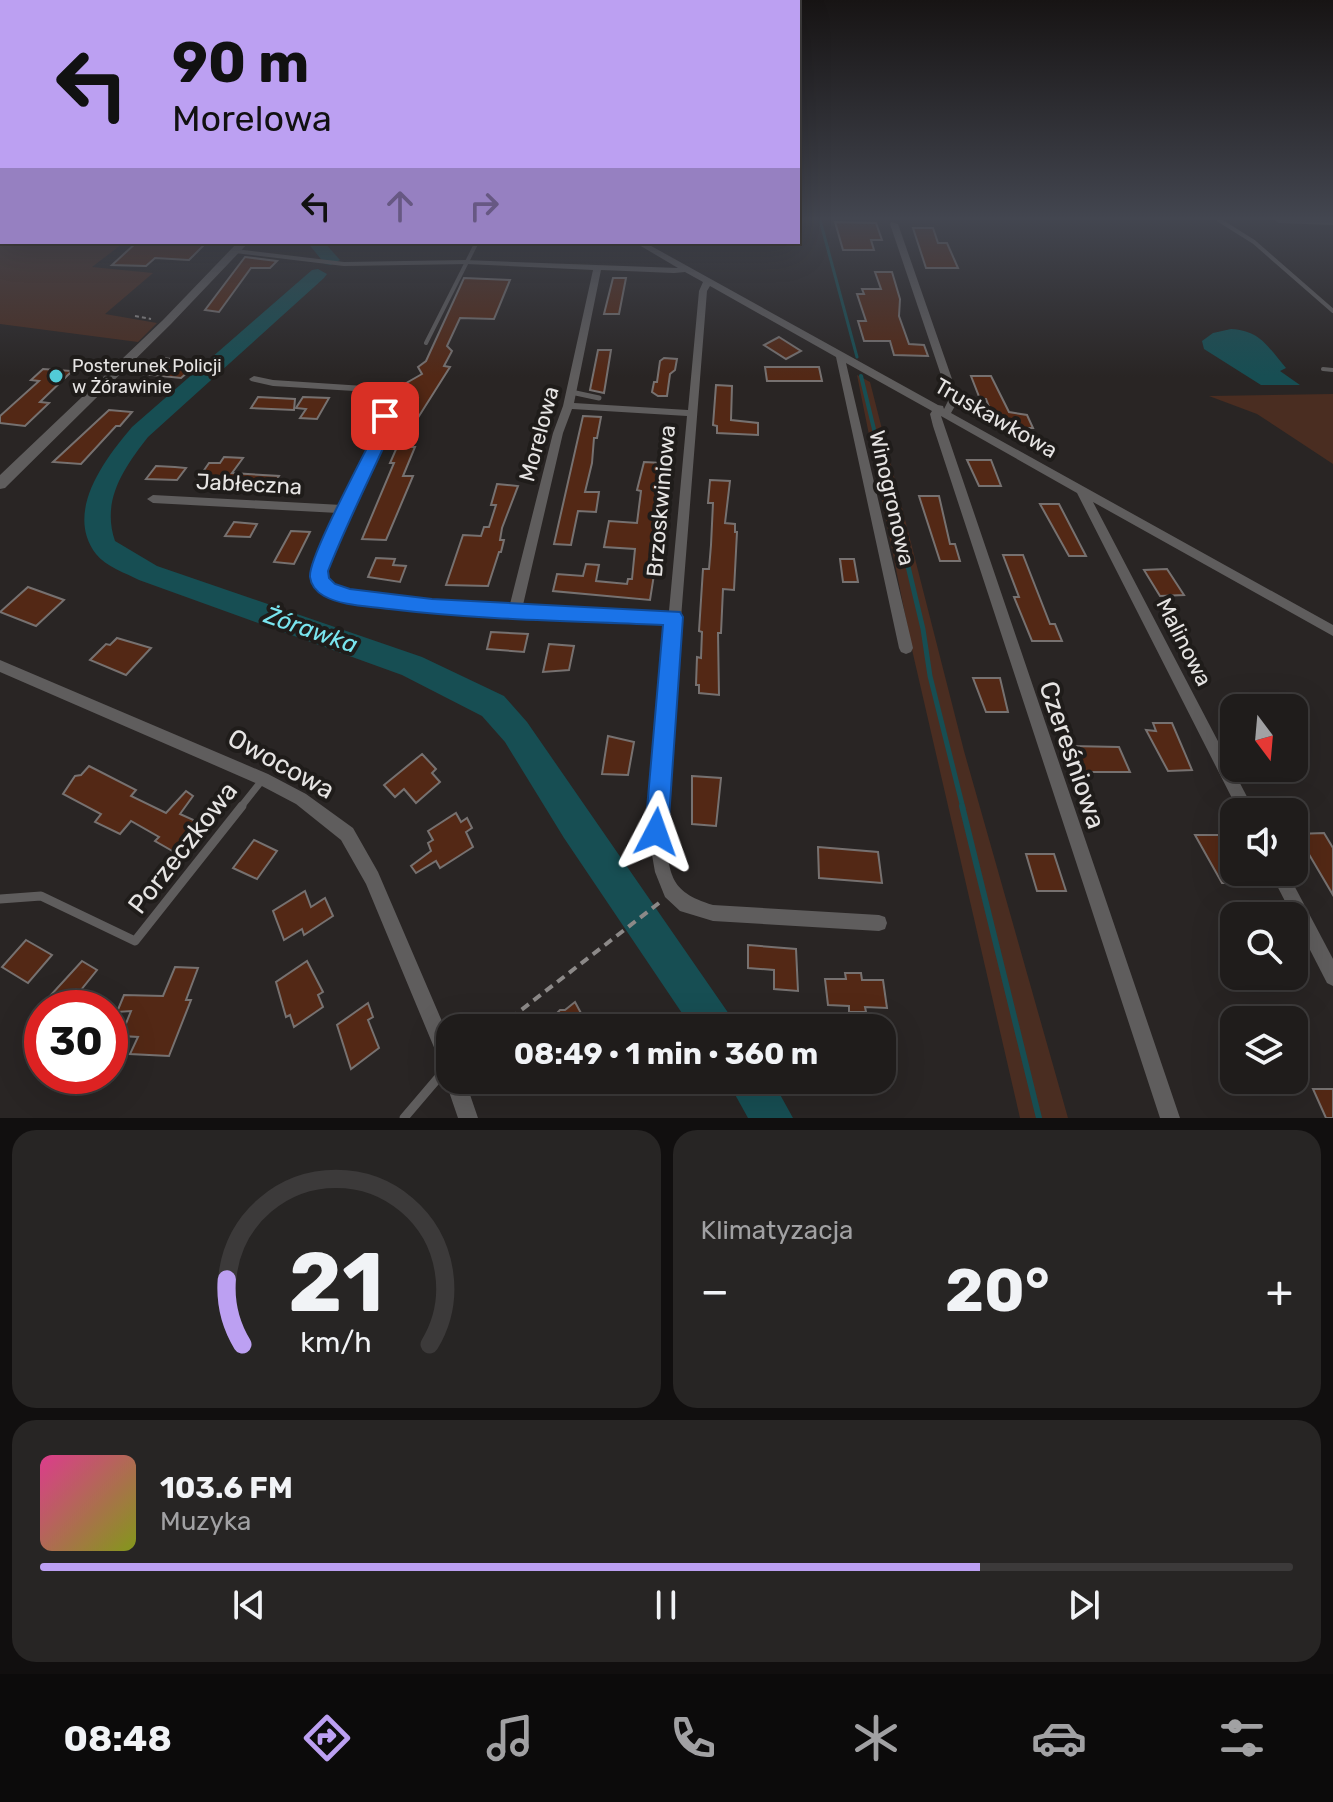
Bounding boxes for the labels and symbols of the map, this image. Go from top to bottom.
place label: Posterunek Policji w Żórawinie [72,355,222,398]
marker: Posterunek Policji w Żórawinie [47,367,65,385]
street label: Truskawkowa [930,372,1062,464]
pin [351,382,419,450]
street label: Morelowa [513,383,565,485]
street label: Brzoskwiniowa [641,424,681,578]
street label: Winogronowa [863,428,921,568]
street label: Jabłeczna [195,468,303,500]
street label: Malinowa [1150,593,1218,691]
water label: Żórawka [260,601,361,659]
street label: Czereśniowa [1032,677,1112,833]
north arrow [1220,694,1308,782]
street label: Owocowa [222,722,340,806]
street label: Porzeczkowa [122,776,244,920]
position arrow [614,790,698,874]
speed limit sign: 30 [24,990,128,1094]

